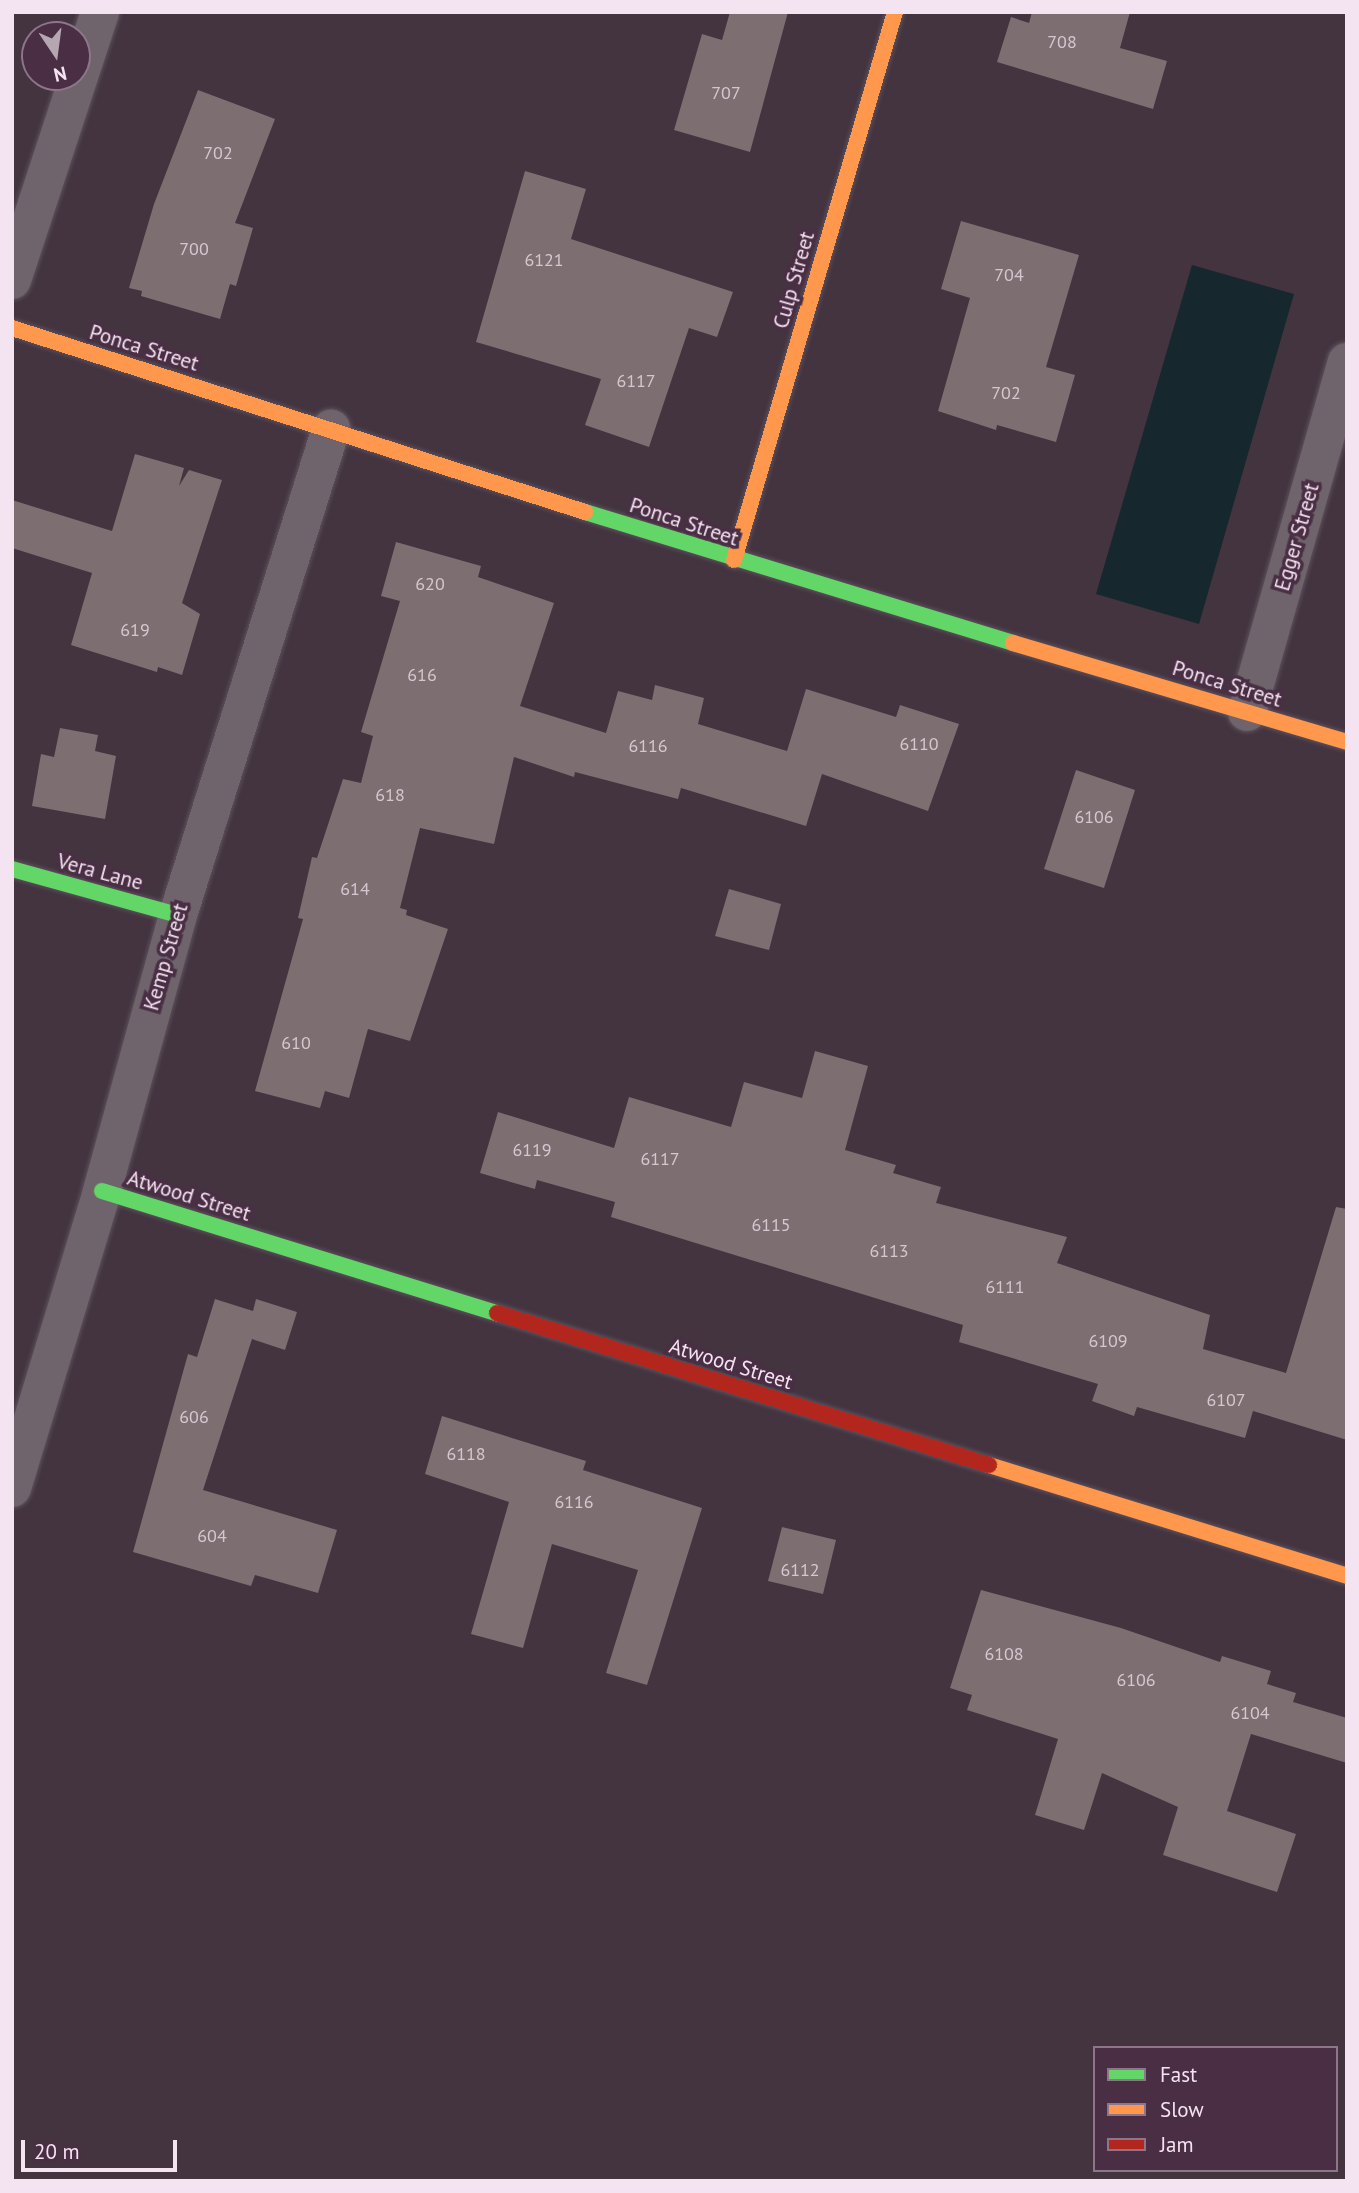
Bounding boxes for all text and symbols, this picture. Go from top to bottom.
north arrow [21,21,91,91]
house number: 708 [1047,31,1077,53]
text: N [52,61,69,88]
house number: 707 [711,82,741,104]
house number: 702 [203,142,233,164]
street label: Culp Street [768,229,820,331]
house number: 700 [179,238,209,260]
house number: 6121 [524,249,564,271]
house number: 704 [994,264,1024,286]
street label: Ponca Street [86,319,202,377]
house number: 6117 [616,370,656,392]
house number: 702 [991,382,1021,404]
street label: Egger Street [1270,480,1324,594]
street label: Ponca Street [626,493,742,551]
house number: 620 [415,573,445,595]
house number: 619 [120,619,150,641]
street label: Ponca Street [1169,655,1285,713]
house number: 616 [407,664,437,686]
house number: 6110 [899,733,939,755]
house number: 6116 [628,735,668,757]
house number: 618 [375,784,405,806]
house number: 6106 [1074,806,1114,828]
street label: Vera Lane [54,848,146,896]
house number: 614 [340,878,370,900]
street label: Kemp Street [139,901,193,1013]
house number: 610 [281,1032,311,1054]
house number: 6119 [512,1139,552,1161]
house number: 6117 [640,1148,680,1170]
street label: Atwood Street [124,1165,254,1227]
house number: 6115 [751,1214,791,1236]
house number: 6113 [869,1240,909,1262]
house number: 6111 [985,1276,1025,1298]
house number: 6109 [1088,1330,1128,1352]
street label: Atwood Street [666,1333,796,1395]
house number: 6107 [1206,1389,1246,1411]
house number: 606 [179,1406,209,1428]
house number: 6118 [446,1443,486,1465]
house number: 6116 [554,1491,594,1513]
house number: 604 [197,1525,227,1547]
house number: 6112 [780,1559,820,1581]
house number: 6108 [984,1643,1024,1665]
house number: 6106 [1116,1669,1156,1691]
house number: 6104 [1230,1702,1270,1724]
legend [1093,2046,1338,2172]
text: Fast [1160,2061,1197,2088]
text: Slow [1160,2096,1204,2123]
scale bar [24,2126,180,2170]
text: Jam [1160,2131,1194,2158]
text: 20 m [34,2138,80,2165]

